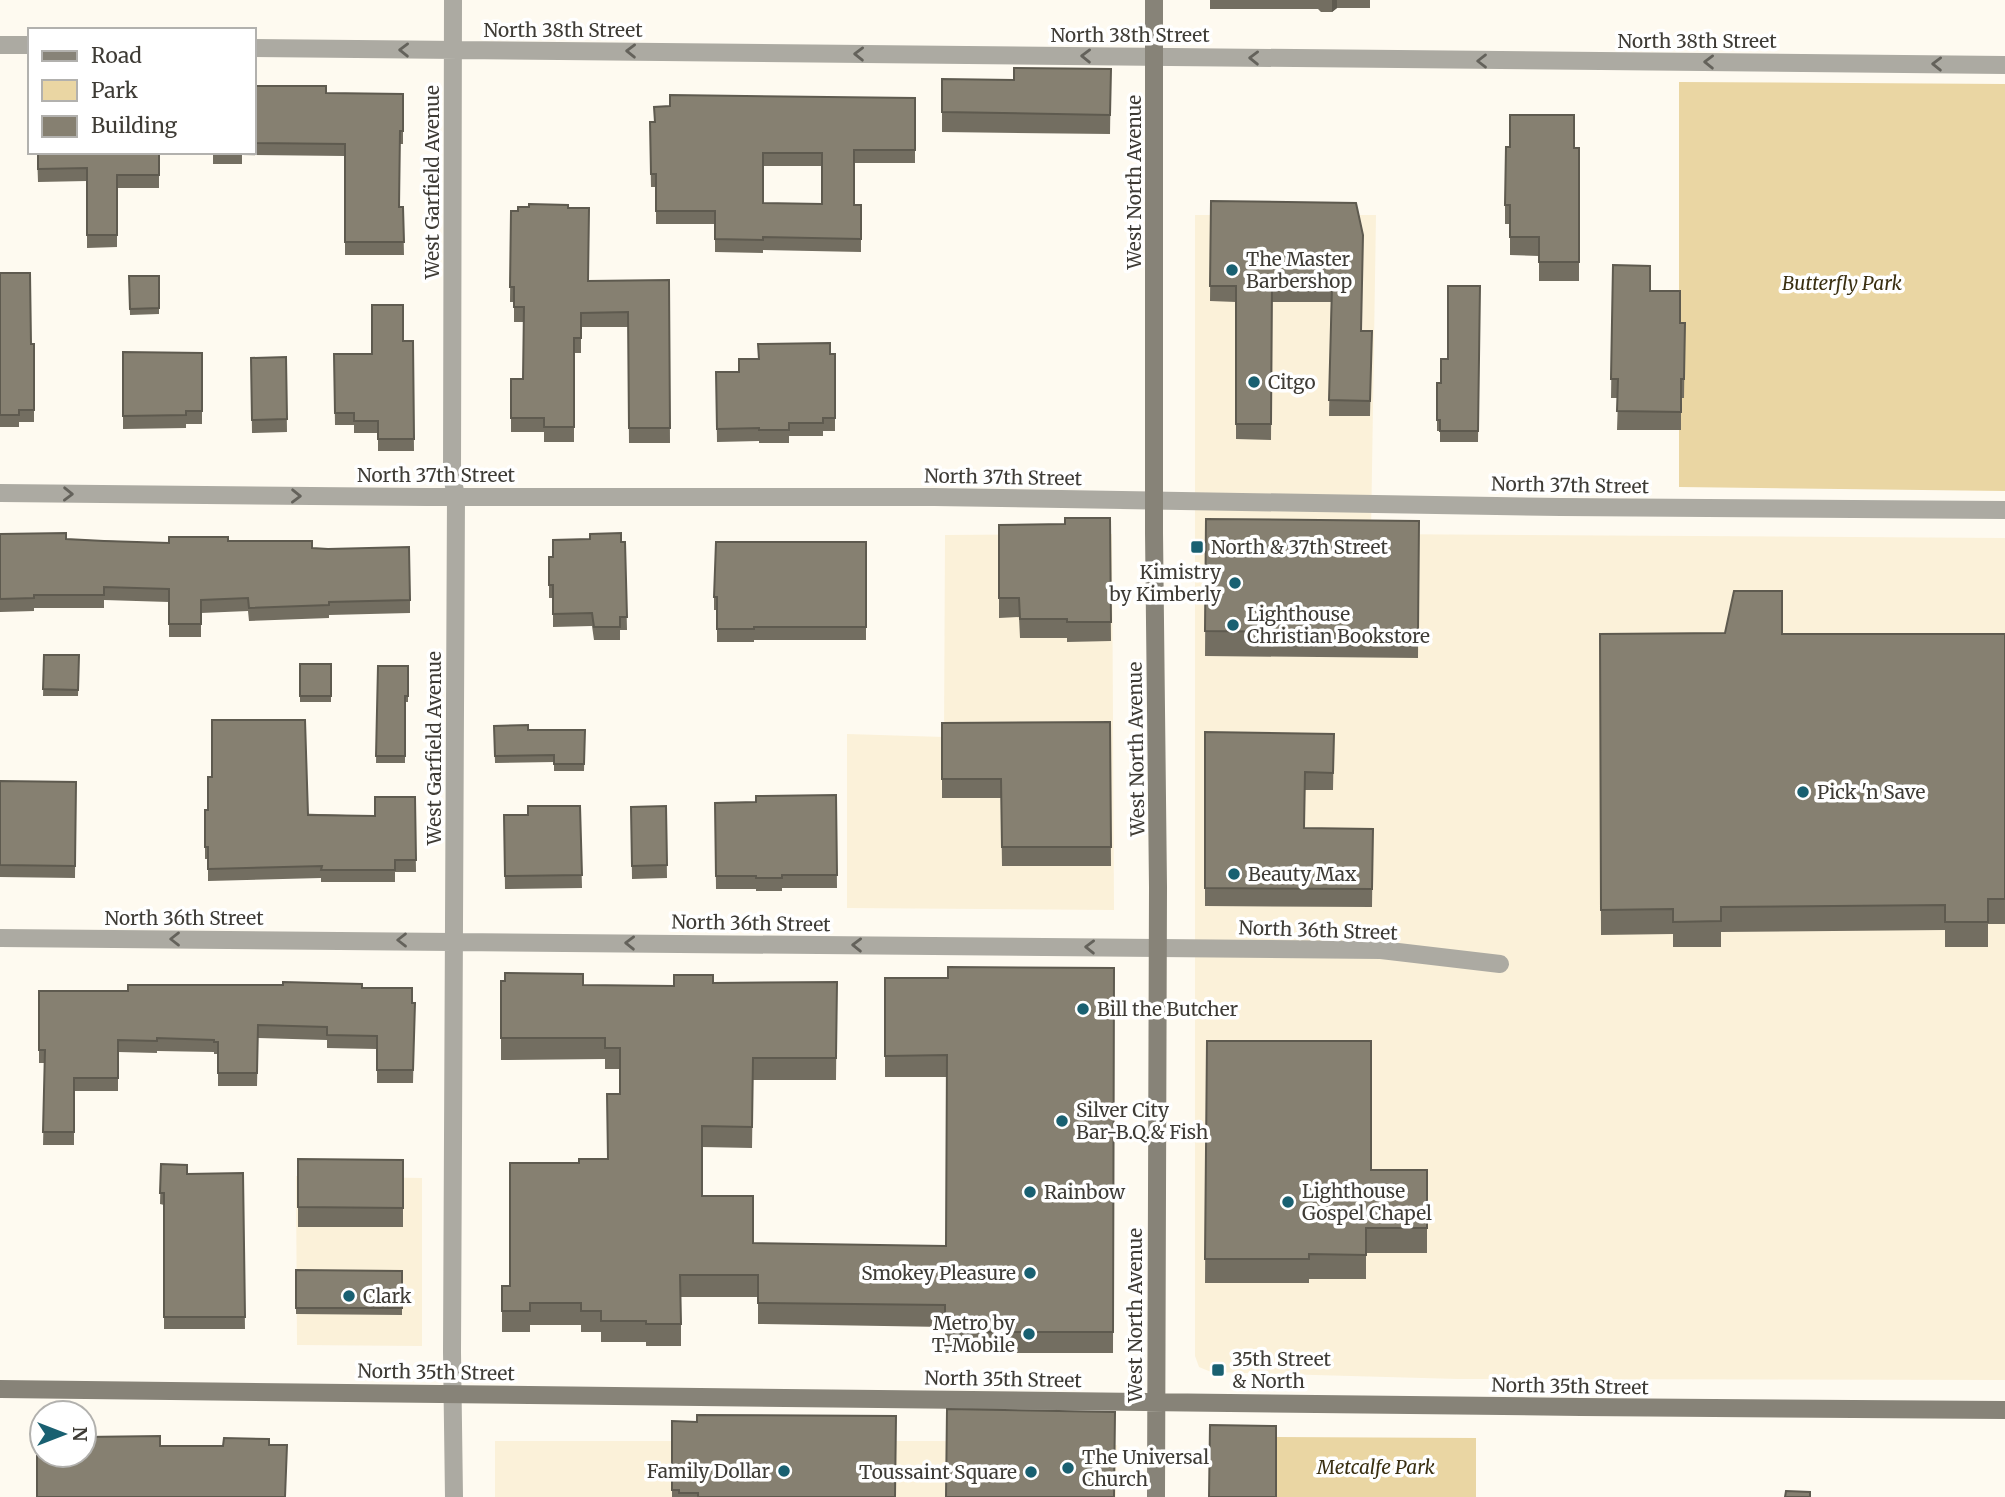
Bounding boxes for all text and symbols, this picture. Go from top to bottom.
street label: North 38th Street [483,18,643,42]
street label: North 38th Street [1050,23,1210,47]
legend [28,28,256,154]
street label: North 38th Street [1617,29,1777,53]
text: Road [91,42,142,69]
one-way arrow [398,42,408,58]
one-way arrow [625,43,636,59]
one-way arrow [853,46,864,61]
one-way arrow [1080,48,1091,64]
one-way arrow [1249,50,1260,65]
one-way arrow [1476,53,1487,69]
one-way arrow [1704,54,1714,70]
one-way arrow [1931,56,1942,72]
text: Park [91,77,138,104]
street label: West Garfield Avenue [420,85,444,280]
street label: West North Avenue [1122,95,1146,270]
text: Building [91,112,178,139]
place label: The Master Barbershop [1246,247,1352,293]
marker: The Master Barbershop [1224,262,1240,278]
park label: Butterfly Park [1782,271,1902,295]
place label: Citgo [1268,370,1316,394]
marker: Citgo [1246,374,1262,390]
street label: North 37th Street [357,463,516,487]
street label: North 37th Street [924,464,1083,490]
street label: North 37th Street [1491,472,1650,498]
one-way arrow [63,486,74,501]
one-way arrow [291,488,301,504]
place label: North & 37th Street [1211,535,1388,559]
marker: North & 37th Street [1189,539,1205,555]
place label: Kimistry by Kimberly [1108,560,1221,606]
marker: Kimistry by Kimberly [1227,575,1243,591]
place label: Lighthouse Christian Bookstore [1247,602,1430,648]
marker: Lighthouse Christian Bookstore [1225,617,1241,633]
street label: West Garfield Avenue [422,651,446,846]
street label: West North Avenue [1122,661,1150,837]
place label: Pick 'n Save [1817,780,1925,804]
marker: Pick 'n Save [1795,784,1811,800]
place label: Beauty Max [1248,862,1357,886]
marker: Beauty Max [1226,866,1242,882]
street label: North 36th Street [104,906,264,930]
street label: North 36th Street [671,910,831,936]
street label: North 36th Street [1238,915,1399,945]
one-way arrow [169,931,180,947]
one-way arrow [397,932,407,948]
one-way arrow [624,935,635,950]
one-way arrow [852,937,862,953]
one-way arrow [1084,939,1095,955]
place label: Bill the Butcher [1097,997,1239,1021]
marker: Bill the Butcher [1075,1001,1091,1017]
place label: Silver City Bar-B.Q.& Fish [1076,1098,1209,1144]
marker: Silver City Bar-B.Q.& Fish [1054,1113,1070,1129]
place label: Lighthouse Gospel Chapel [1302,1179,1432,1225]
place label: Rainbow [1044,1180,1126,1204]
marker: Rainbow [1022,1184,1038,1200]
marker: Lighthouse Gospel Chapel [1280,1194,1296,1210]
street label: West North Avenue [1123,1228,1147,1403]
place label: Smokey Pleasure [861,1261,1016,1285]
marker: Smokey Pleasure [1022,1265,1038,1281]
place label: Clark [363,1284,412,1308]
marker: Clark [341,1288,357,1304]
place label: Metro by T-Mobile [932,1311,1015,1357]
marker: Metro by T-Mobile [1021,1326,1037,1342]
place label: 35th Street & North [1232,1347,1332,1393]
street label: North 35th Street [357,1359,516,1385]
marker: 35th Street & North [1210,1362,1226,1378]
street label: North 35th Street [924,1366,1083,1392]
street label: North 35th Street [1491,1373,1650,1399]
north arrow [28,1399,98,1469]
text: N [68,1426,92,1442]
place label: The Universal Church [1082,1445,1209,1491]
park label: Metcalfe Park [1316,1455,1436,1479]
place label: Family Dollar [647,1459,770,1483]
place label: Toussaint Square [859,1460,1017,1484]
marker: The Universal Church [1060,1460,1076,1476]
marker: Family Dollar [776,1463,792,1479]
marker: Toussaint Square [1023,1464,1039,1480]

